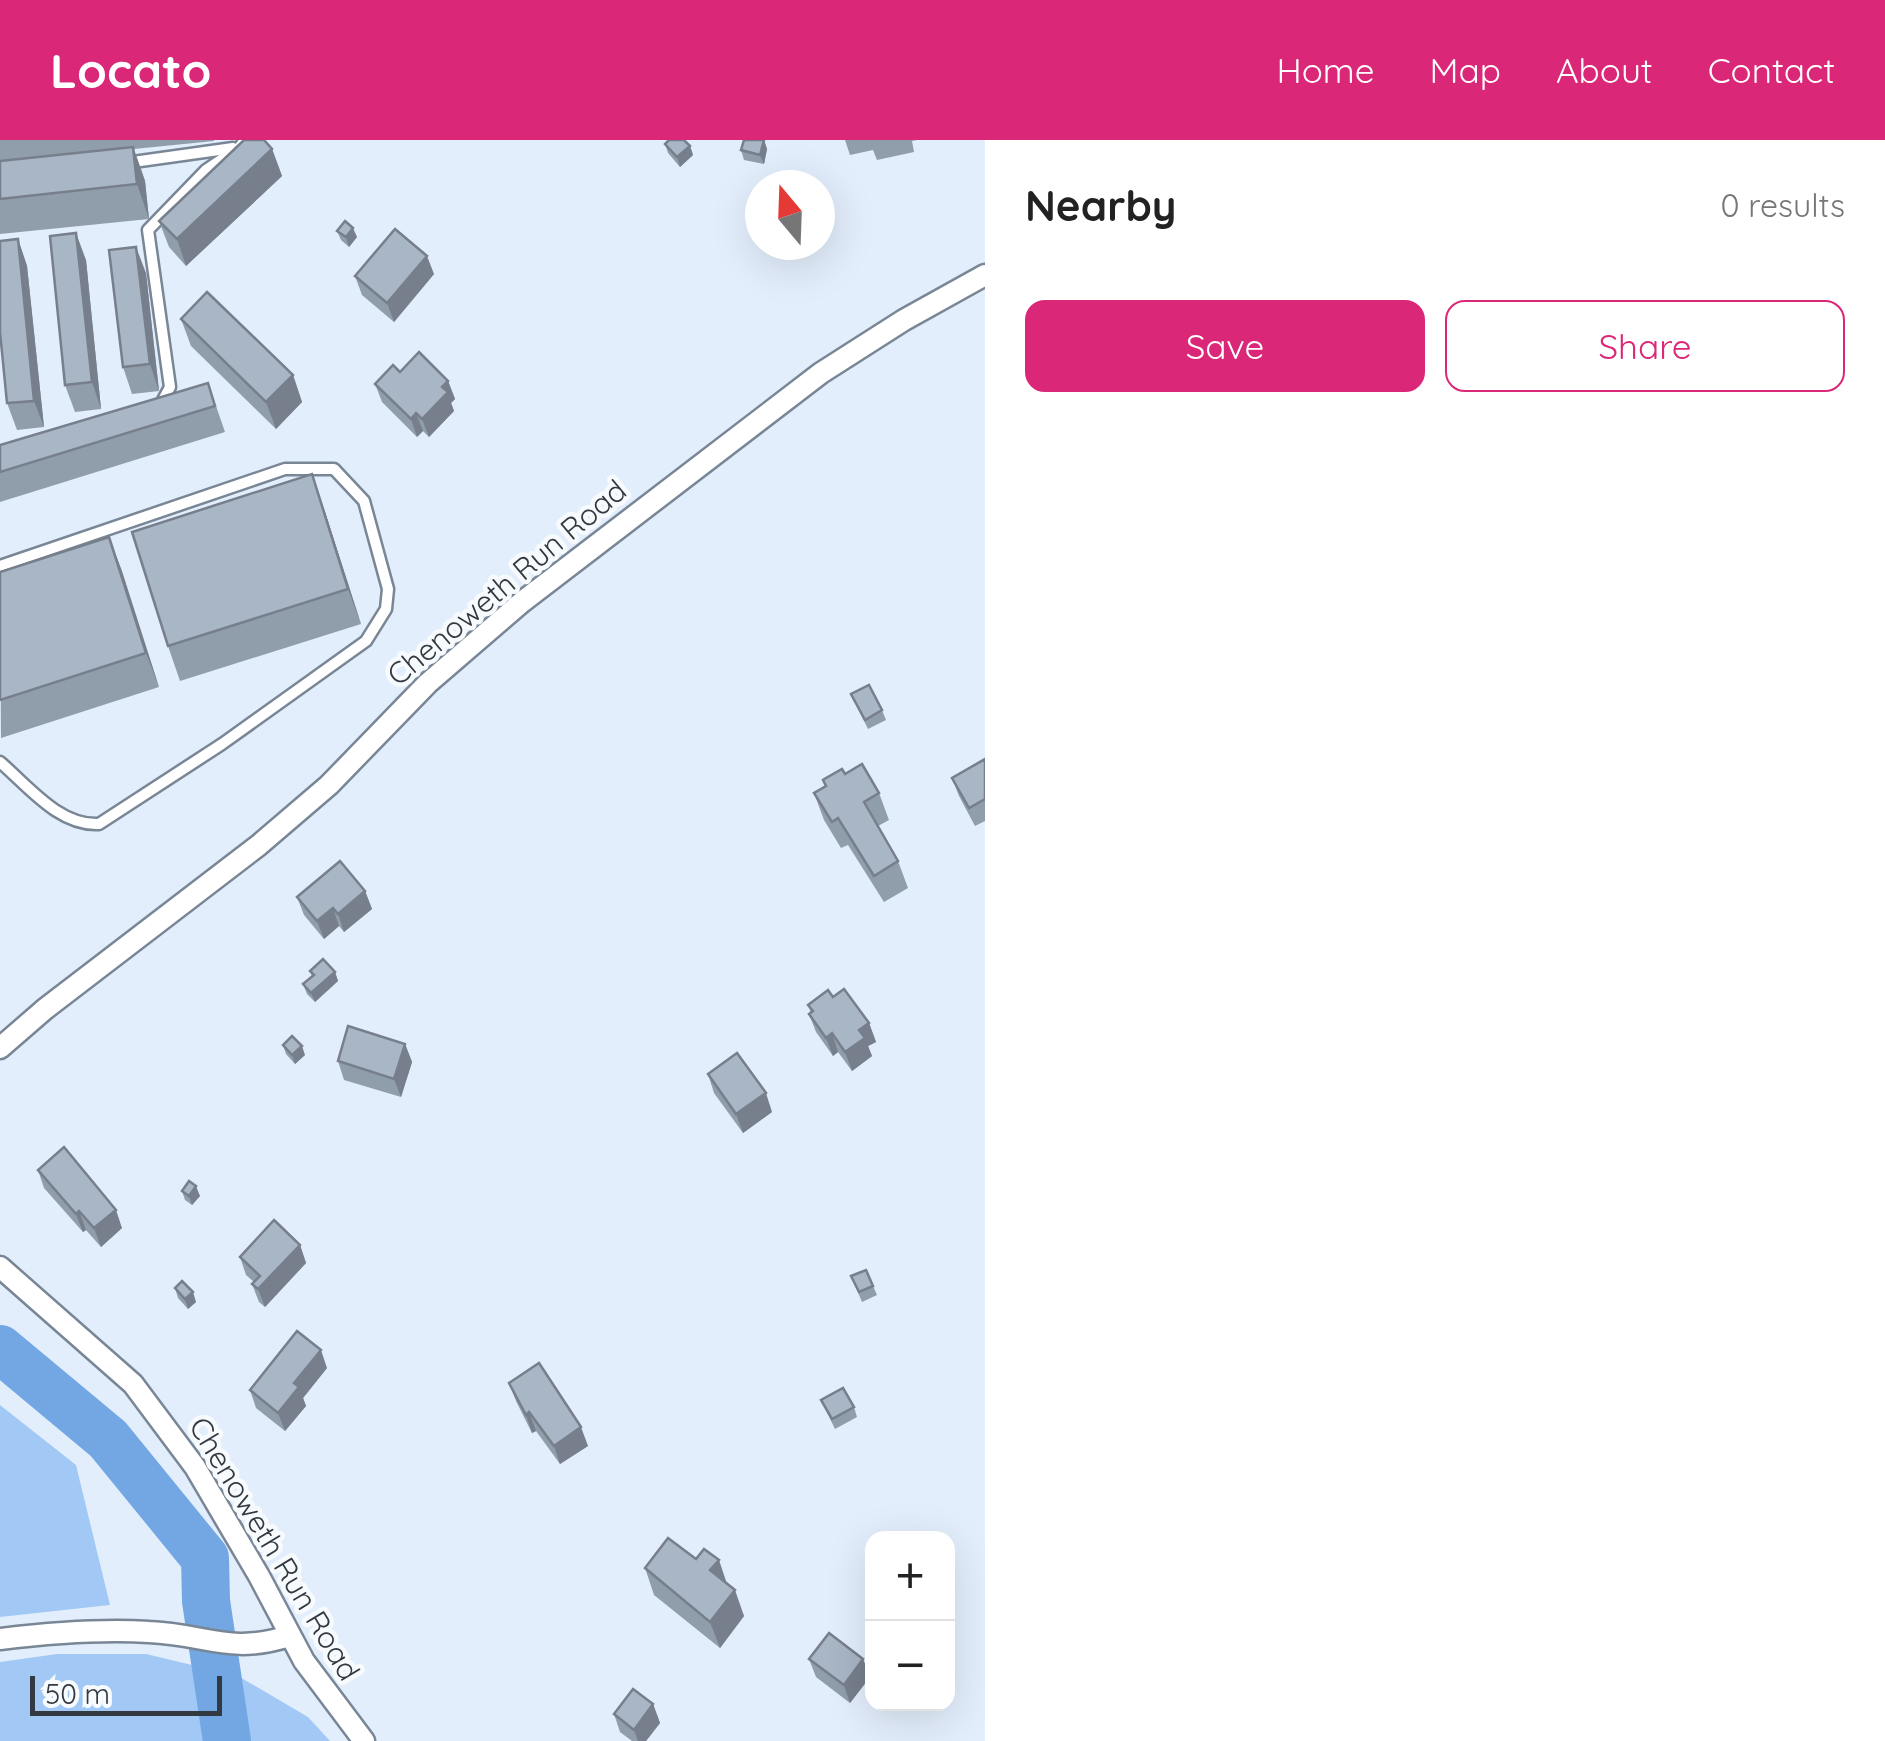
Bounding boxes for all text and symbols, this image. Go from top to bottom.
text: Locato [50,40,211,100]
text: Home [1277,48,1375,92]
text: Map [1430,48,1501,92]
text: About [1556,48,1653,92]
text: Contact [1708,48,1835,92]
north arrow [745,170,835,260]
text: Nearby [1025,179,1176,232]
text: 0 results [1721,185,1845,225]
button: Save [1025,300,1425,392]
button: Share [1445,300,1845,392]
street label: Chenoweth Run Road [379,471,634,693]
street label: Chenoweth Run Road [181,1410,369,1687]
map controls [865,1531,955,1711]
button: + [865,1531,955,1621]
button: − [865,1621,955,1711]
scale bar [30,1671,222,1716]
text: 50 m [45,1676,110,1711]

